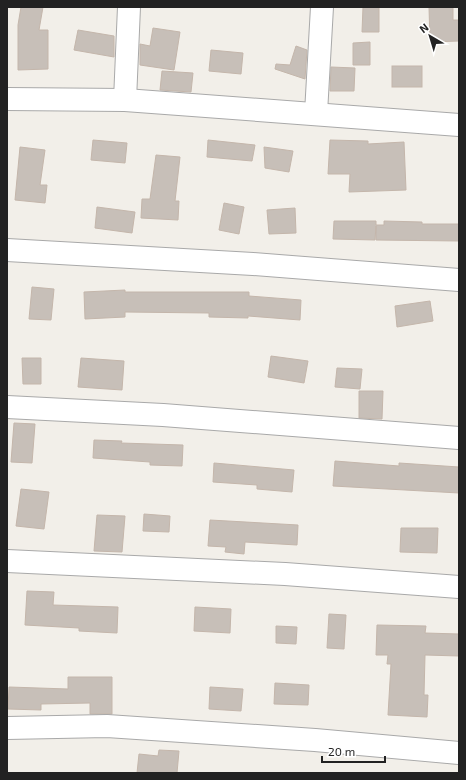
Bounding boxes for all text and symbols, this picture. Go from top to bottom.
north arrow [410,16,450,56]
text: N [416,20,431,35]
scale bar [322,738,385,764]
text: 20 m [328,744,355,758]

